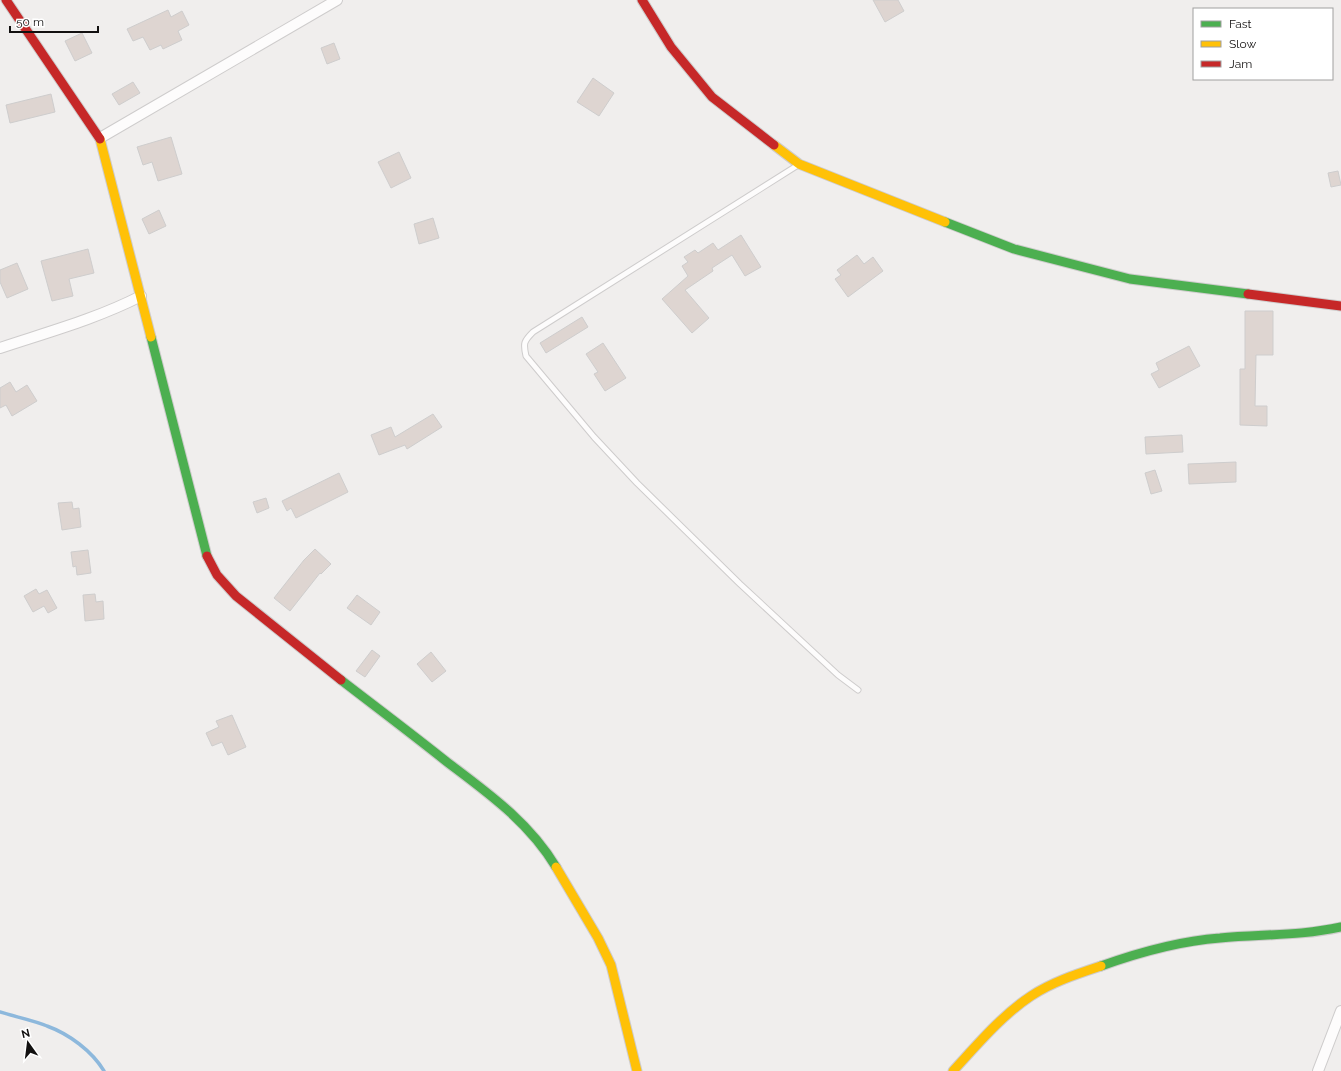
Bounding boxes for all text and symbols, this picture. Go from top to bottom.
scale bar [10,8,98,34]
legend [1193,8,1333,80]
text: 50 m [16,15,44,29]
text: Fast [1229,17,1252,31]
text: Slow [1229,37,1256,51]
text: Jam [1229,57,1252,71]
north arrow [8,1023,48,1063]
text: N [20,1026,31,1041]

